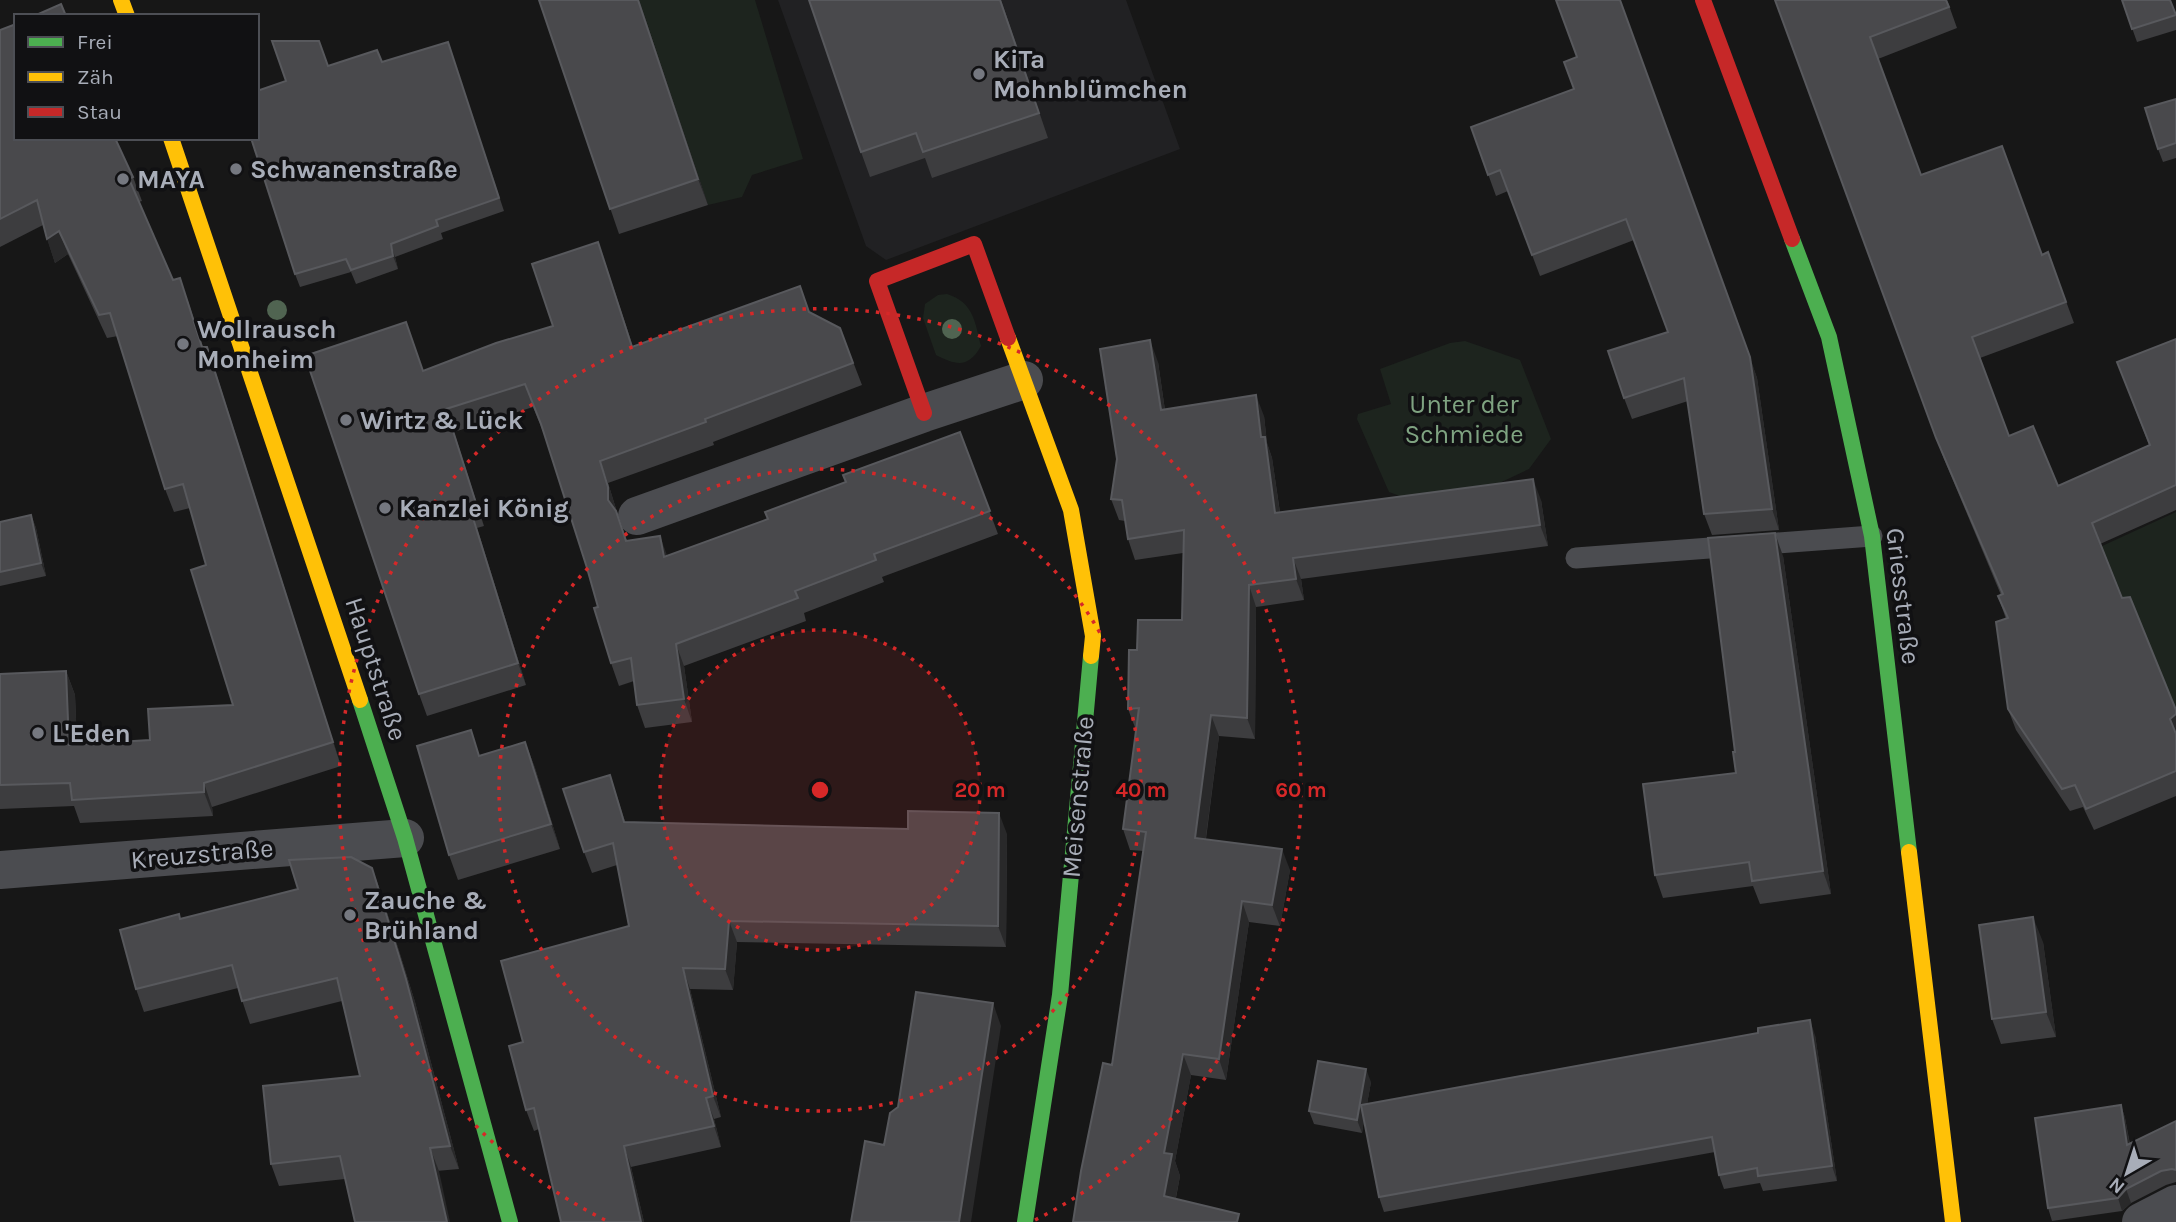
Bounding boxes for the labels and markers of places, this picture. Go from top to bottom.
place label: KiTa Mohnblümchen [993,44,1188,105]
marker: KiTa Mohnblümchen [971,66,987,82]
place label: Schwanenstraße [250,154,458,185]
marker: Schwanenstraße [228,161,244,177]
place label: MAYA [137,164,205,195]
marker: MAYA [115,171,131,187]
place label: Wollrausch Monheim [197,314,337,375]
marker: Wollrausch Monheim [175,336,191,352]
place label: Wirtz & Lück [360,405,523,436]
marker: Wirtz & Lück [338,412,354,428]
place label: Kanzlei König [399,493,569,524]
marker: Kanzlei König [377,500,393,516]
place label: L'Eden [52,718,131,749]
marker: L'Eden [30,725,46,741]
centre of rings [808,778,832,802]
place label: Zauche & Brühland [364,885,487,946]
marker: Zauche & Brühland [342,907,358,923]

